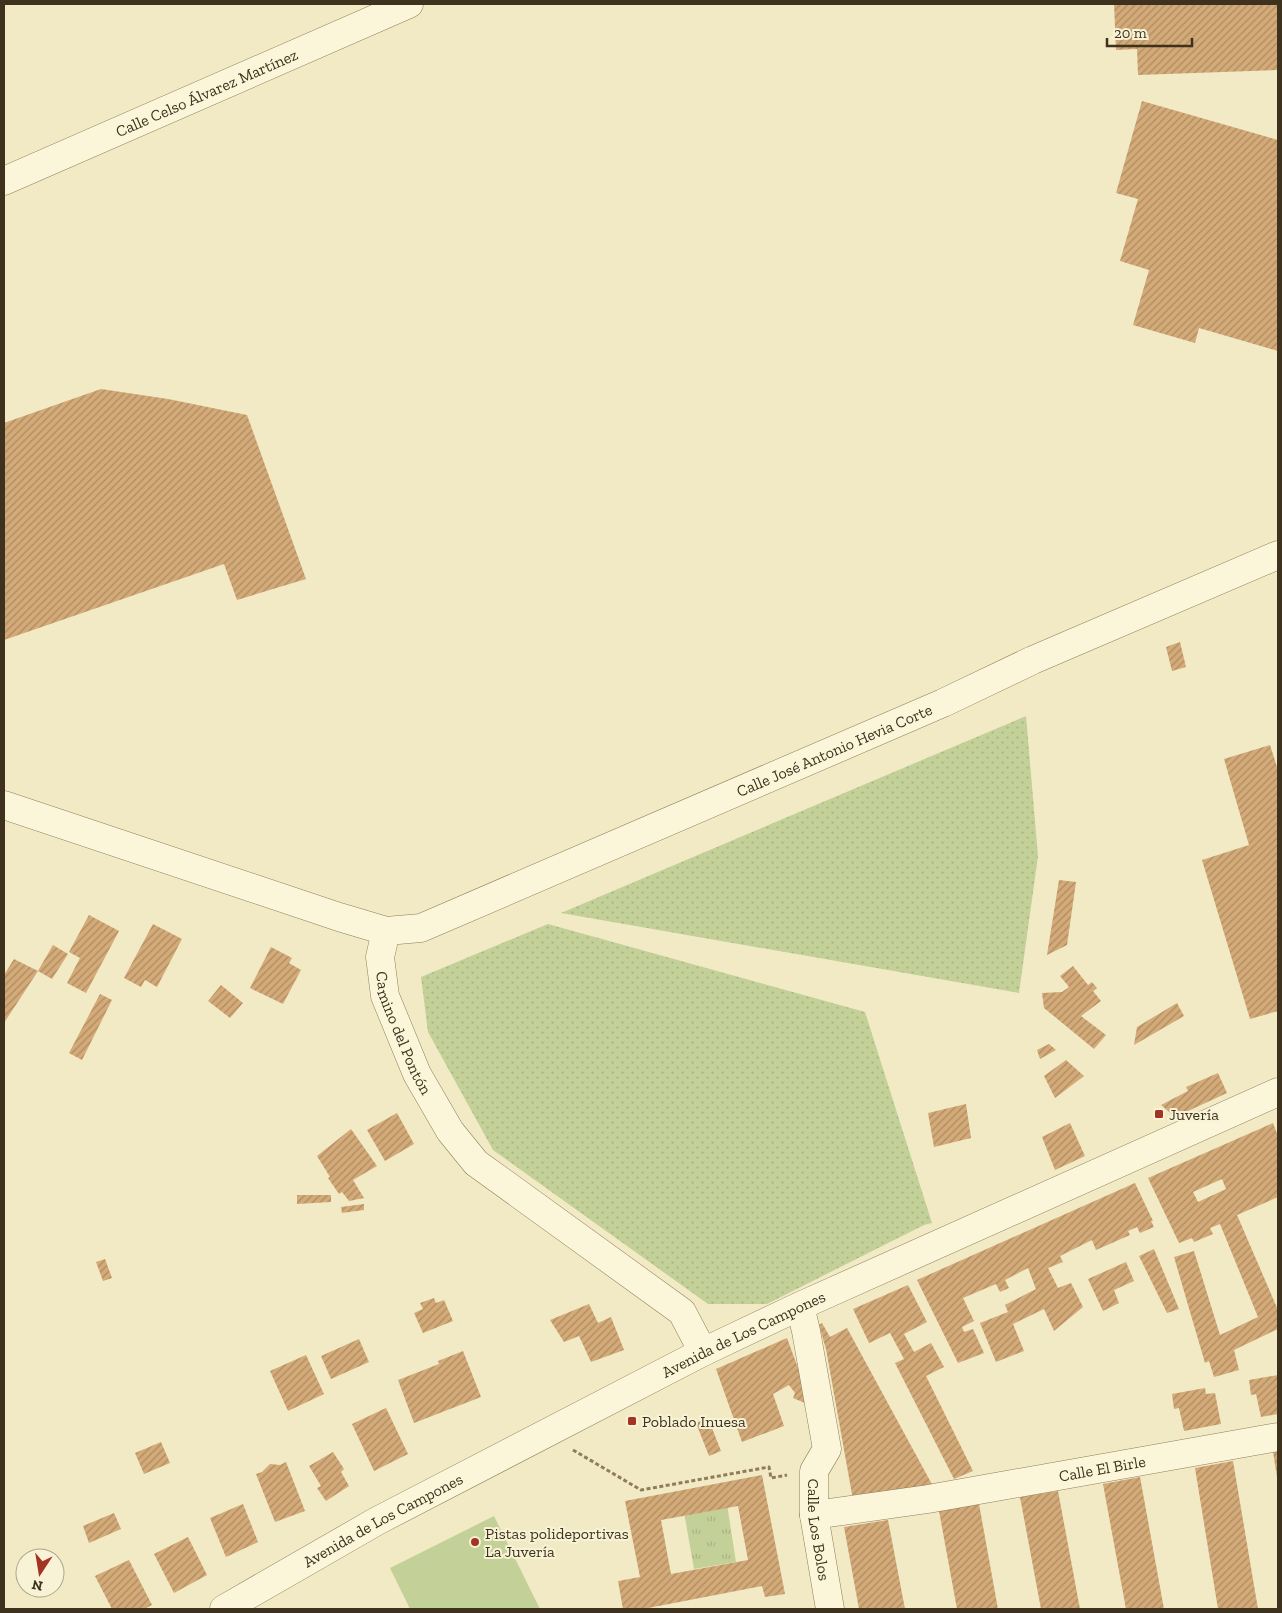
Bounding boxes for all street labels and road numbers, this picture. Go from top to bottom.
street label: Calle Celso Álvarez Martínez [112,44,301,141]
street label: Calle José Antonio Hevia Corte [733,699,935,800]
street label: Camino del Pontón [372,970,437,1099]
street label: Avenida de Los Campones [658,1287,828,1381]
street label: Calle El Birle [1057,1451,1147,1485]
street label: Avenida de Los Campones [299,1469,466,1571]
street label: Calle Los Bolos [805,1478,834,1582]

